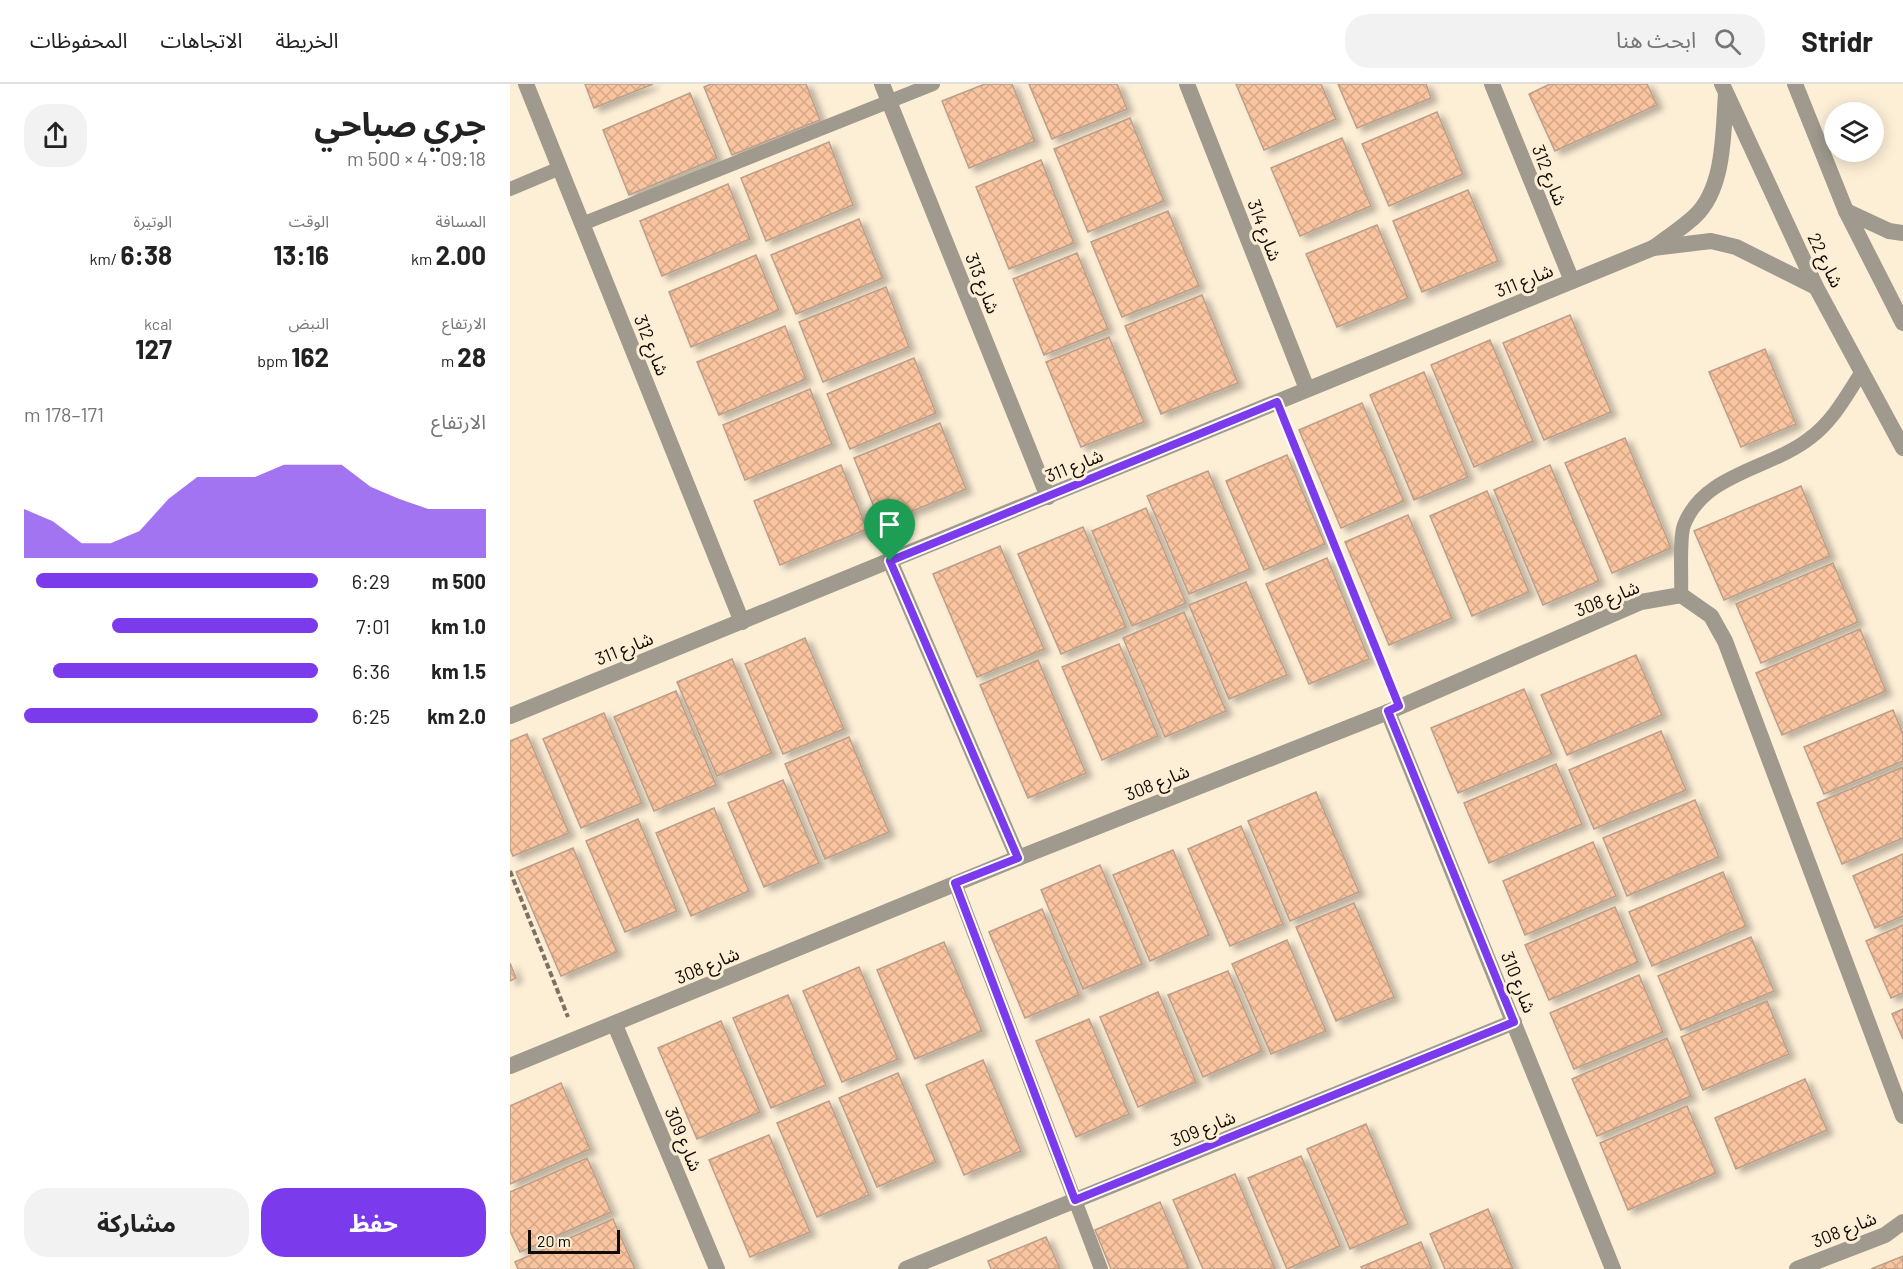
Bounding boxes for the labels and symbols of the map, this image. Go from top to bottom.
street label: شارع 312 [1524,141,1572,210]
street label: شارع 314 [1240,196,1287,265]
street label: شارع 22 [1800,229,1849,293]
street label: شارع 313 [957,249,1005,318]
street label: شارع 311 [1492,258,1558,305]
street label: شارع 312 [626,311,674,380]
street label: شارع 311 [1042,443,1108,490]
pin [864,499,915,561]
street label: شارع 308 [1572,575,1644,625]
street label: شارع 311 [592,626,658,673]
street label: شارع 308 [1122,759,1194,809]
street label: شارع 308 [672,942,744,992]
street label: شارع 310 [1493,948,1541,1017]
street label: شارع 309 [657,1104,707,1176]
street label: شارع 309 [1168,1105,1240,1155]
street label: شارع 308 [1809,1206,1881,1256]
scale bar [528,1227,620,1254]

